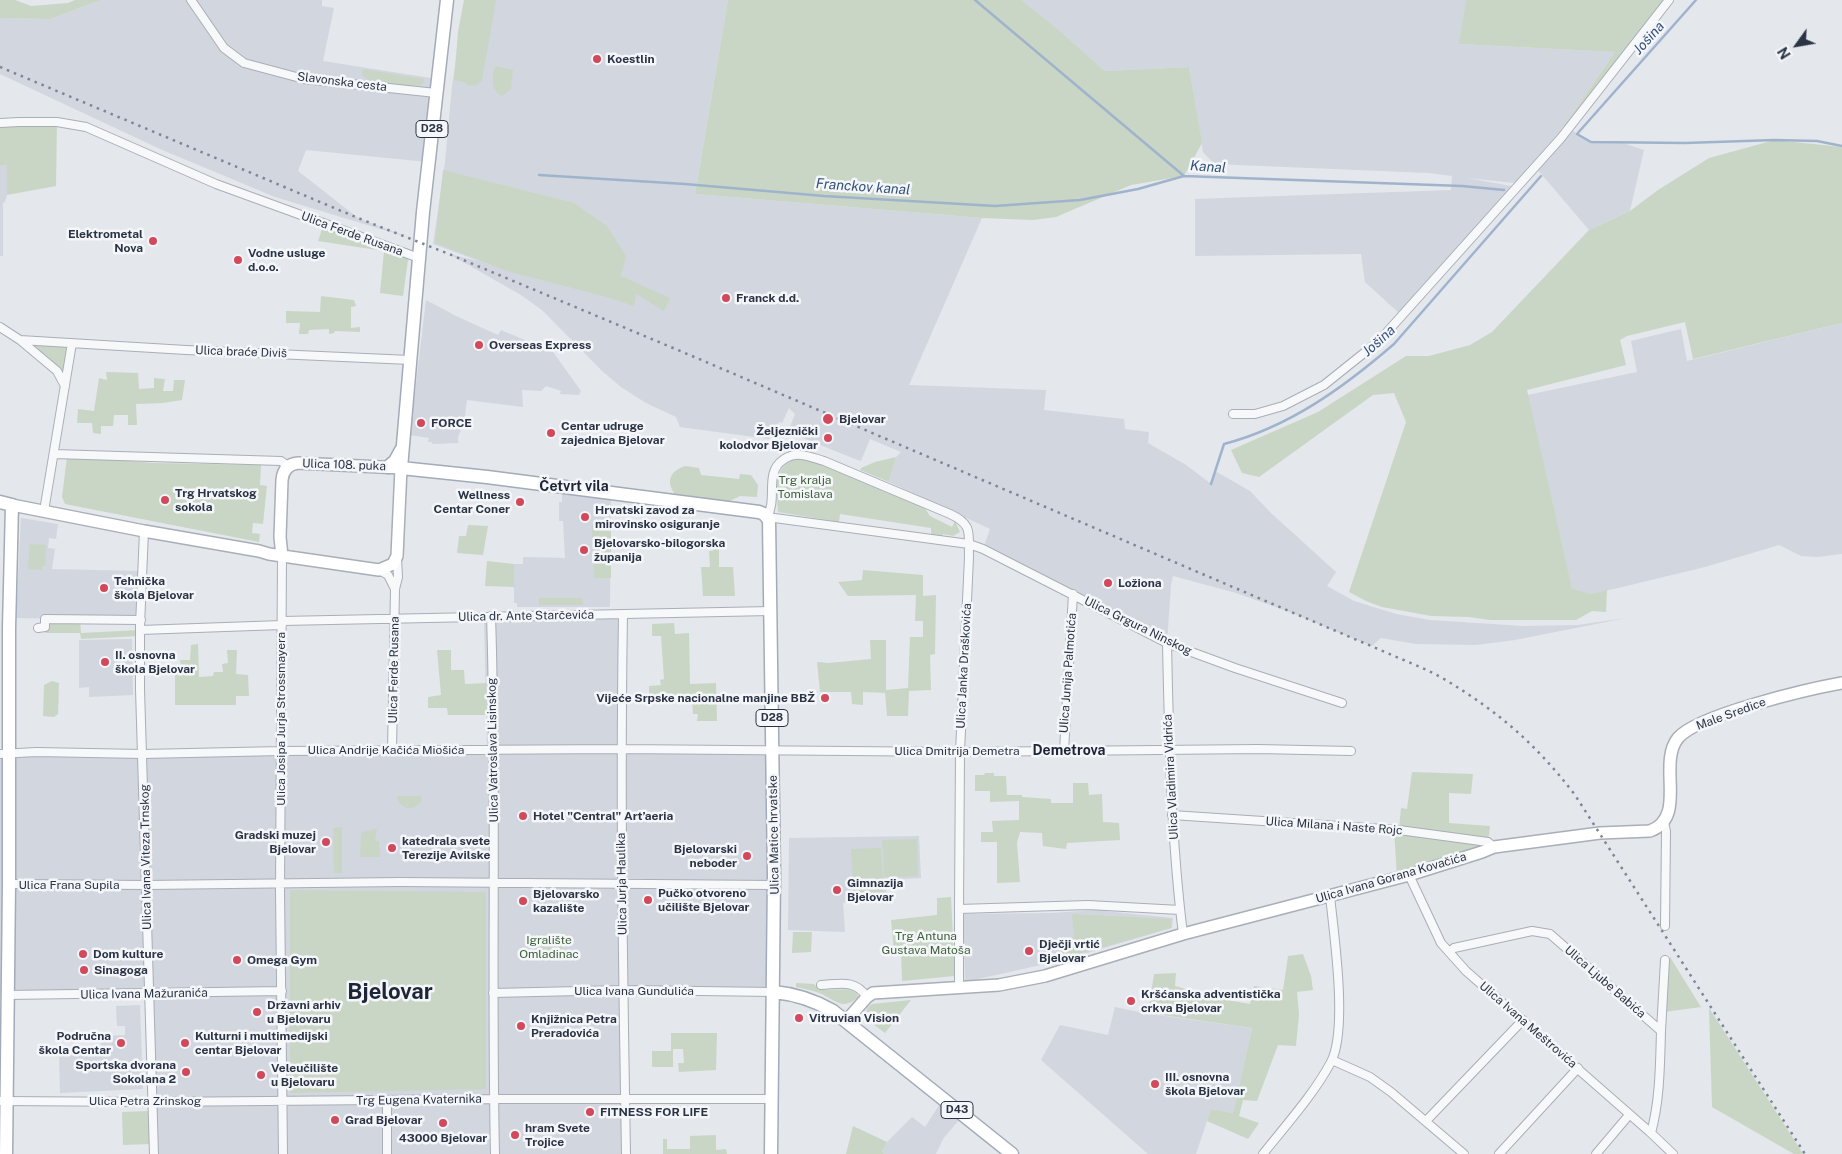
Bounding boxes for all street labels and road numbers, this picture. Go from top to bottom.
street label: Slavonska cesta [296,69,388,95]
road number: D28 [416,120,448,138]
street label: Ulica Ferde Rusana [299,209,405,259]
street label: Ulica braće Diviš [195,343,287,361]
street label: Ulica 108. puka [302,456,386,474]
street label: Ulica Grgura Ninskog [1082,594,1194,658]
street label: Ulica Janka Draškovića [954,603,974,729]
street label: Ulica dr. Ante Starčevića [458,608,594,624]
street label: Ulica Junija Palmotića [1057,612,1079,734]
street label: Ulica Ferde Rusana [386,616,402,724]
street label: Ulica Josipa Jurja Strossmayera [274,632,288,806]
street label: Ulica Vatroslava Lisinskog [485,677,501,823]
street label: Male Sredice [1694,695,1768,733]
road number: D28 [756,710,788,726]
street label: Ulica Vladimira Vidrića [1161,714,1181,840]
street label: Ulica Andrije Kačića Miošića [308,743,464,757]
street label: Ulica Dmitrija Demetra [894,744,1020,758]
street label: Ulica Matice hrvatske [766,775,782,895]
street label: Ulica Ivana Viteza Trnskog [138,784,154,930]
street label: Ulica Milana i Naste Rojc [1265,814,1403,838]
street label: Ulica Jurja Haulika [614,833,630,935]
street label: Ulica Ivana Gorana Kovačića [1314,850,1468,906]
street label: Ulica Frana Supila [18,878,120,892]
street label: Ulica Ljube Babića [1561,943,1649,1021]
street label: Ulica Ivana Meštrovića [1476,979,1580,1071]
street label: Ulica Ivana Gundulića [574,984,694,998]
street label: Ulica Ivana Mažuranića [80,986,208,1002]
street label: Trg Eugena Kvaternika [356,1092,482,1108]
street label: Ulica Petra Zrinskog [89,1094,201,1108]
road number: D43 [941,1102,973,1118]

